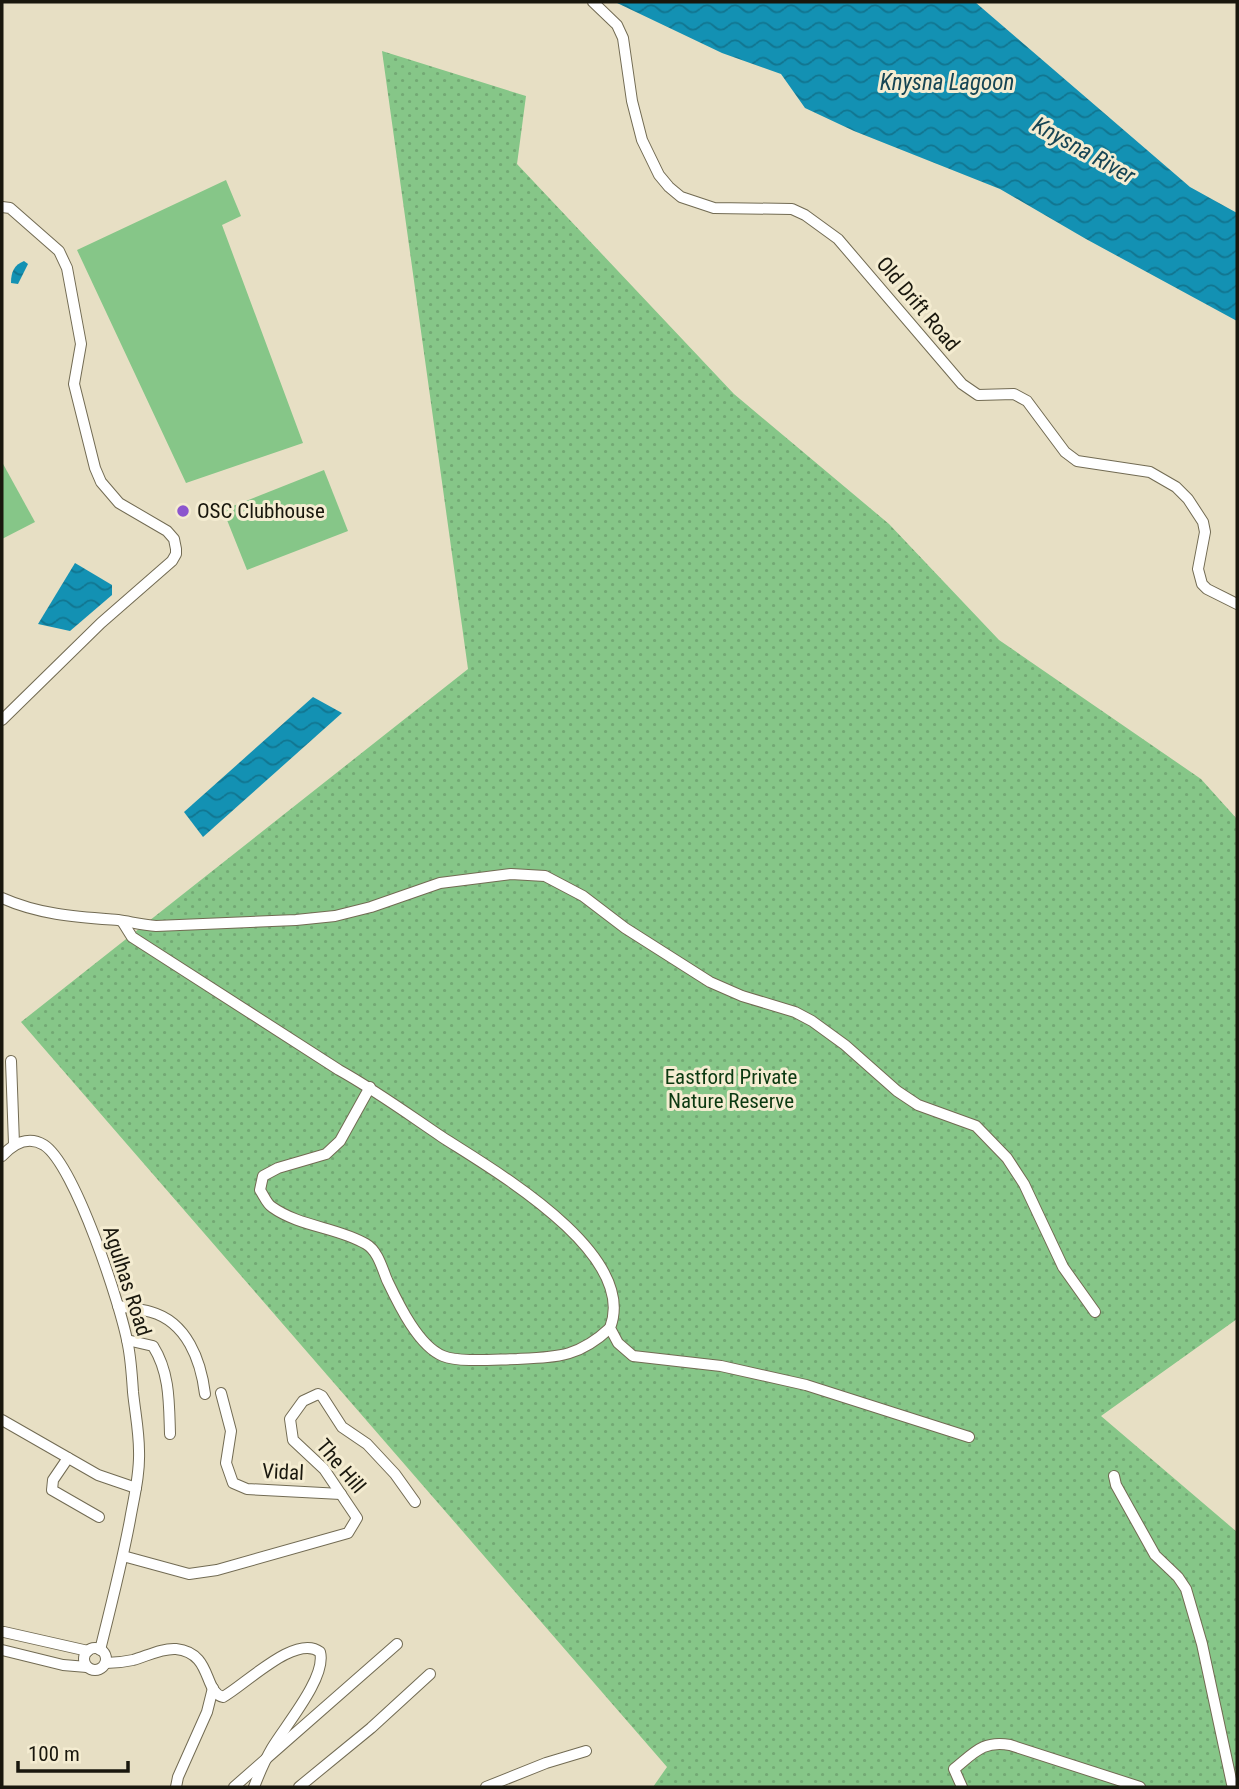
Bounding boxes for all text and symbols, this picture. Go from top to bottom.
water label: Knysna Lagoon [880,69,1014,96]
water label: Knysna River [1028,111,1141,190]
street label: Old Drift Road [872,252,964,356]
place label: OSC Clubhouse [197,499,325,523]
marker: OSC Clubhouse [175,503,191,519]
park label: Eastford Private Nature Reserve [665,1065,798,1113]
street label: Agulhas Road [98,1223,156,1339]
street label: The Hill [311,1434,371,1498]
street label: Vidal [261,1459,305,1485]
scale bar [18,1730,128,1774]
text: 100 m [28,1742,80,1766]

